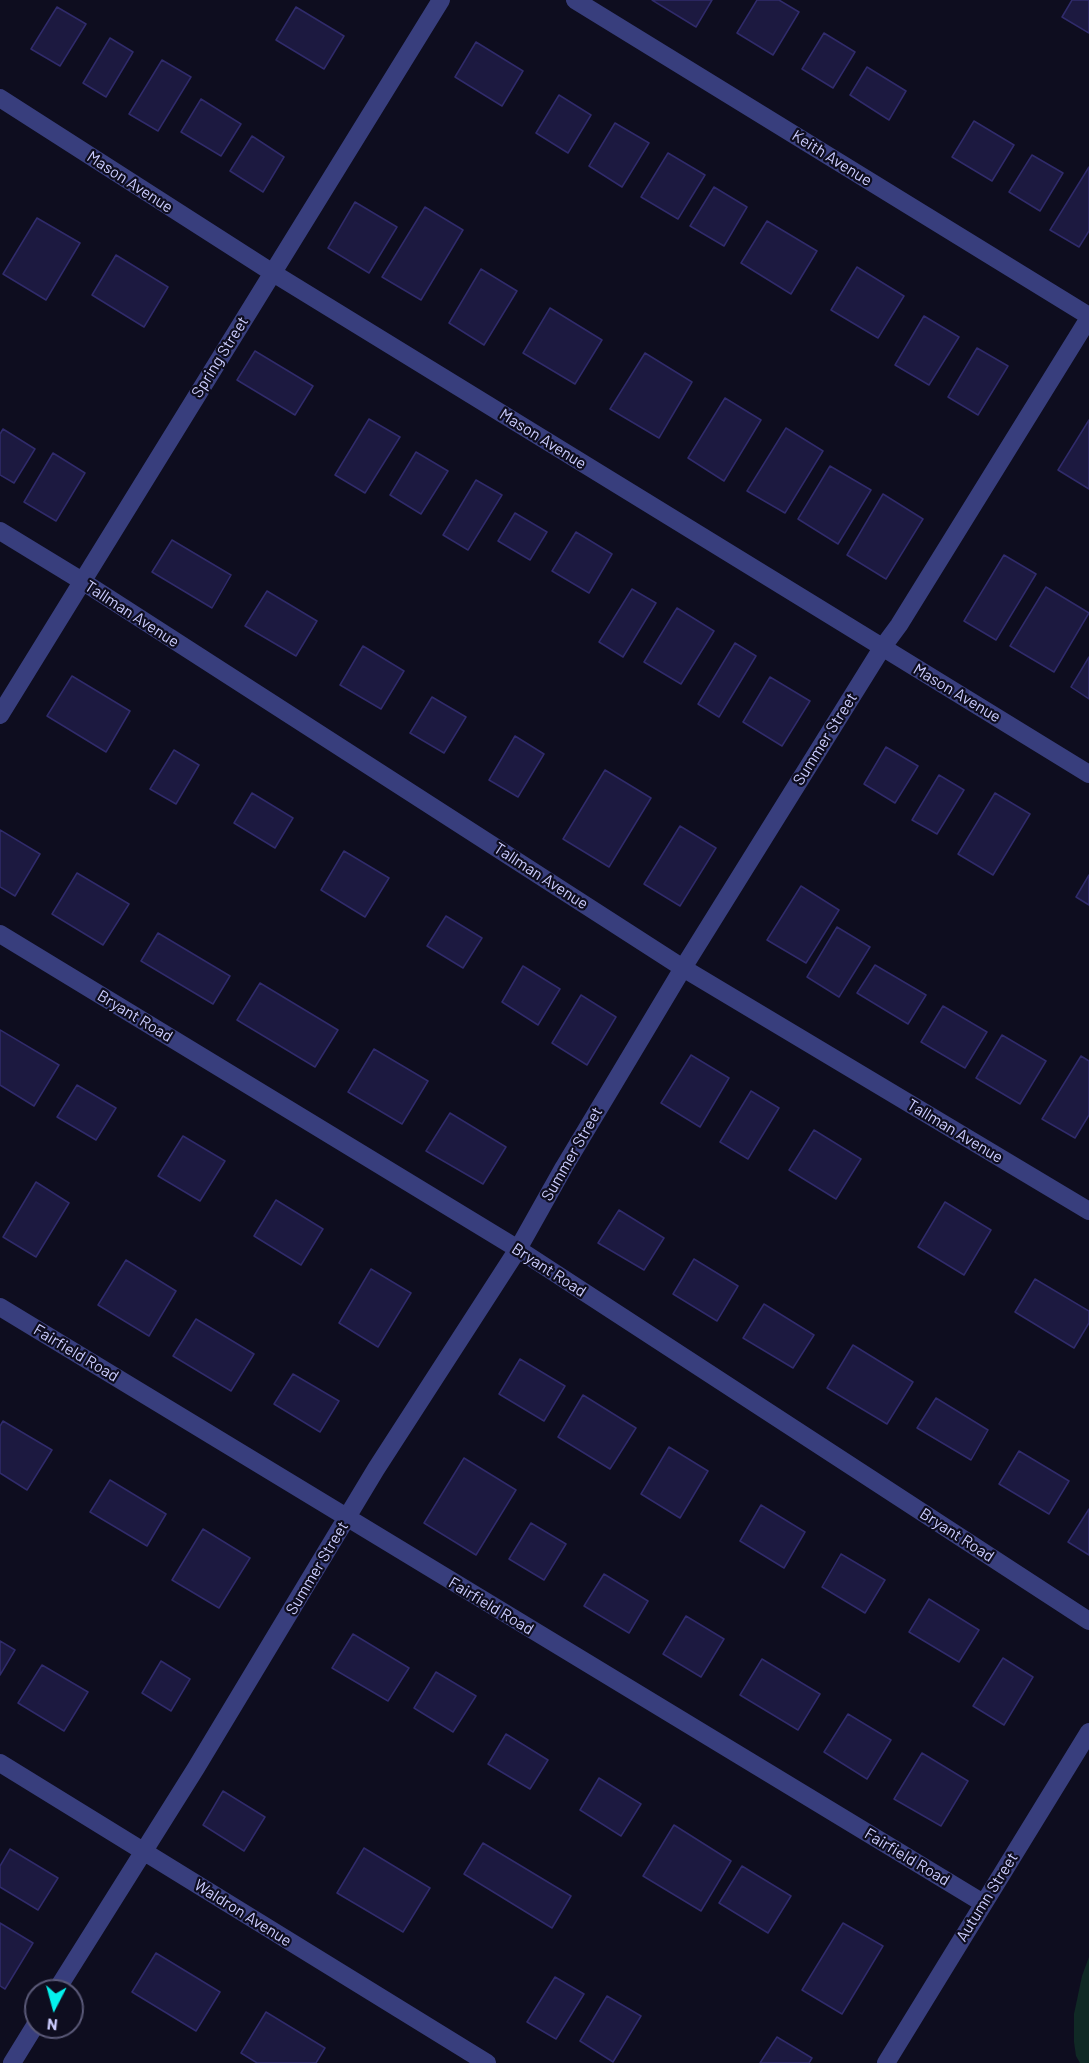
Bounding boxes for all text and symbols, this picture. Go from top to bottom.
street label: Keith Avenue [788,126,876,190]
street label: Mason Avenue [83,147,177,217]
street label: Spring Street [187,313,253,401]
street label: Mason Avenue [496,405,590,473]
street label: Tallman Avenue [81,576,183,652]
street label: Mason Avenue [910,659,1004,727]
street label: Summer Street [789,689,861,789]
street label: Tallman Avenue [490,838,592,914]
street label: Bryant Road [94,986,176,1046]
street label: Tallman Avenue [904,1095,1006,1167]
street label: Summer Street [537,1104,607,1204]
street label: Bryant Road [508,1239,590,1301]
street label: Fairfield Road [30,1320,122,1386]
street label: Bryant Road [916,1504,998,1566]
street label: Summer Street [282,1518,352,1618]
street label: Fairfield Road [445,1573,537,1639]
street label: Fairfield Road [861,1824,953,1890]
street label: Autumn Street [952,1849,1022,1945]
street label: Waldron Avenue [191,1875,295,1951]
north arrow [24,1979,84,2039]
text: N [46,2015,59,2035]

